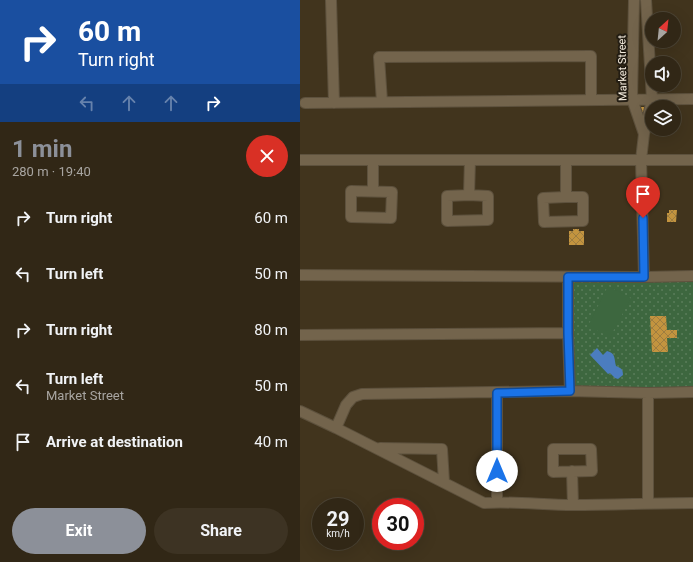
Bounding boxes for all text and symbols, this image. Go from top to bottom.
north arrow [645,12,681,48]
map controls [645,12,681,136]
text: 60 m [78,15,141,48]
icon: right [12,16,64,68]
street label: Market Street [615,35,630,101]
text: Turn right [78,49,155,70]
button: sound [645,56,681,92]
icon: left [76,92,98,114]
icon: ahead [118,92,140,114]
icon: ahead [160,92,182,114]
icon: right [202,92,224,114]
button: layers [645,100,681,136]
text: 1 min [12,135,72,163]
button: close [246,135,288,177]
text: 280 m · 19:40 [12,164,91,179]
pin [626,177,660,218]
icon: arrive [632,183,654,205]
icon: right [12,207,34,229]
text: Turn right [46,209,112,227]
text: 60 m [254,209,288,227]
icon: left [12,263,34,285]
text: Turn left [46,265,103,283]
text: 50 m [254,265,288,283]
icon: right [12,319,34,341]
text: Turn right [46,321,112,339]
text: 80 m [254,321,288,339]
text: Turn left [46,370,103,388]
icon: left [12,375,34,397]
text: 50 m [254,377,288,395]
text: Market Street [46,388,124,403]
icon: arrive [12,431,34,453]
text: Arrive at destination [46,433,183,451]
text: 40 m [254,433,288,451]
position arrow [476,450,518,492]
speed limit sign: 30 [372,498,424,550]
text: 29 [327,507,349,531]
button: Exit [12,508,146,554]
button: Share [154,508,288,554]
text: km/h [326,528,350,539]

